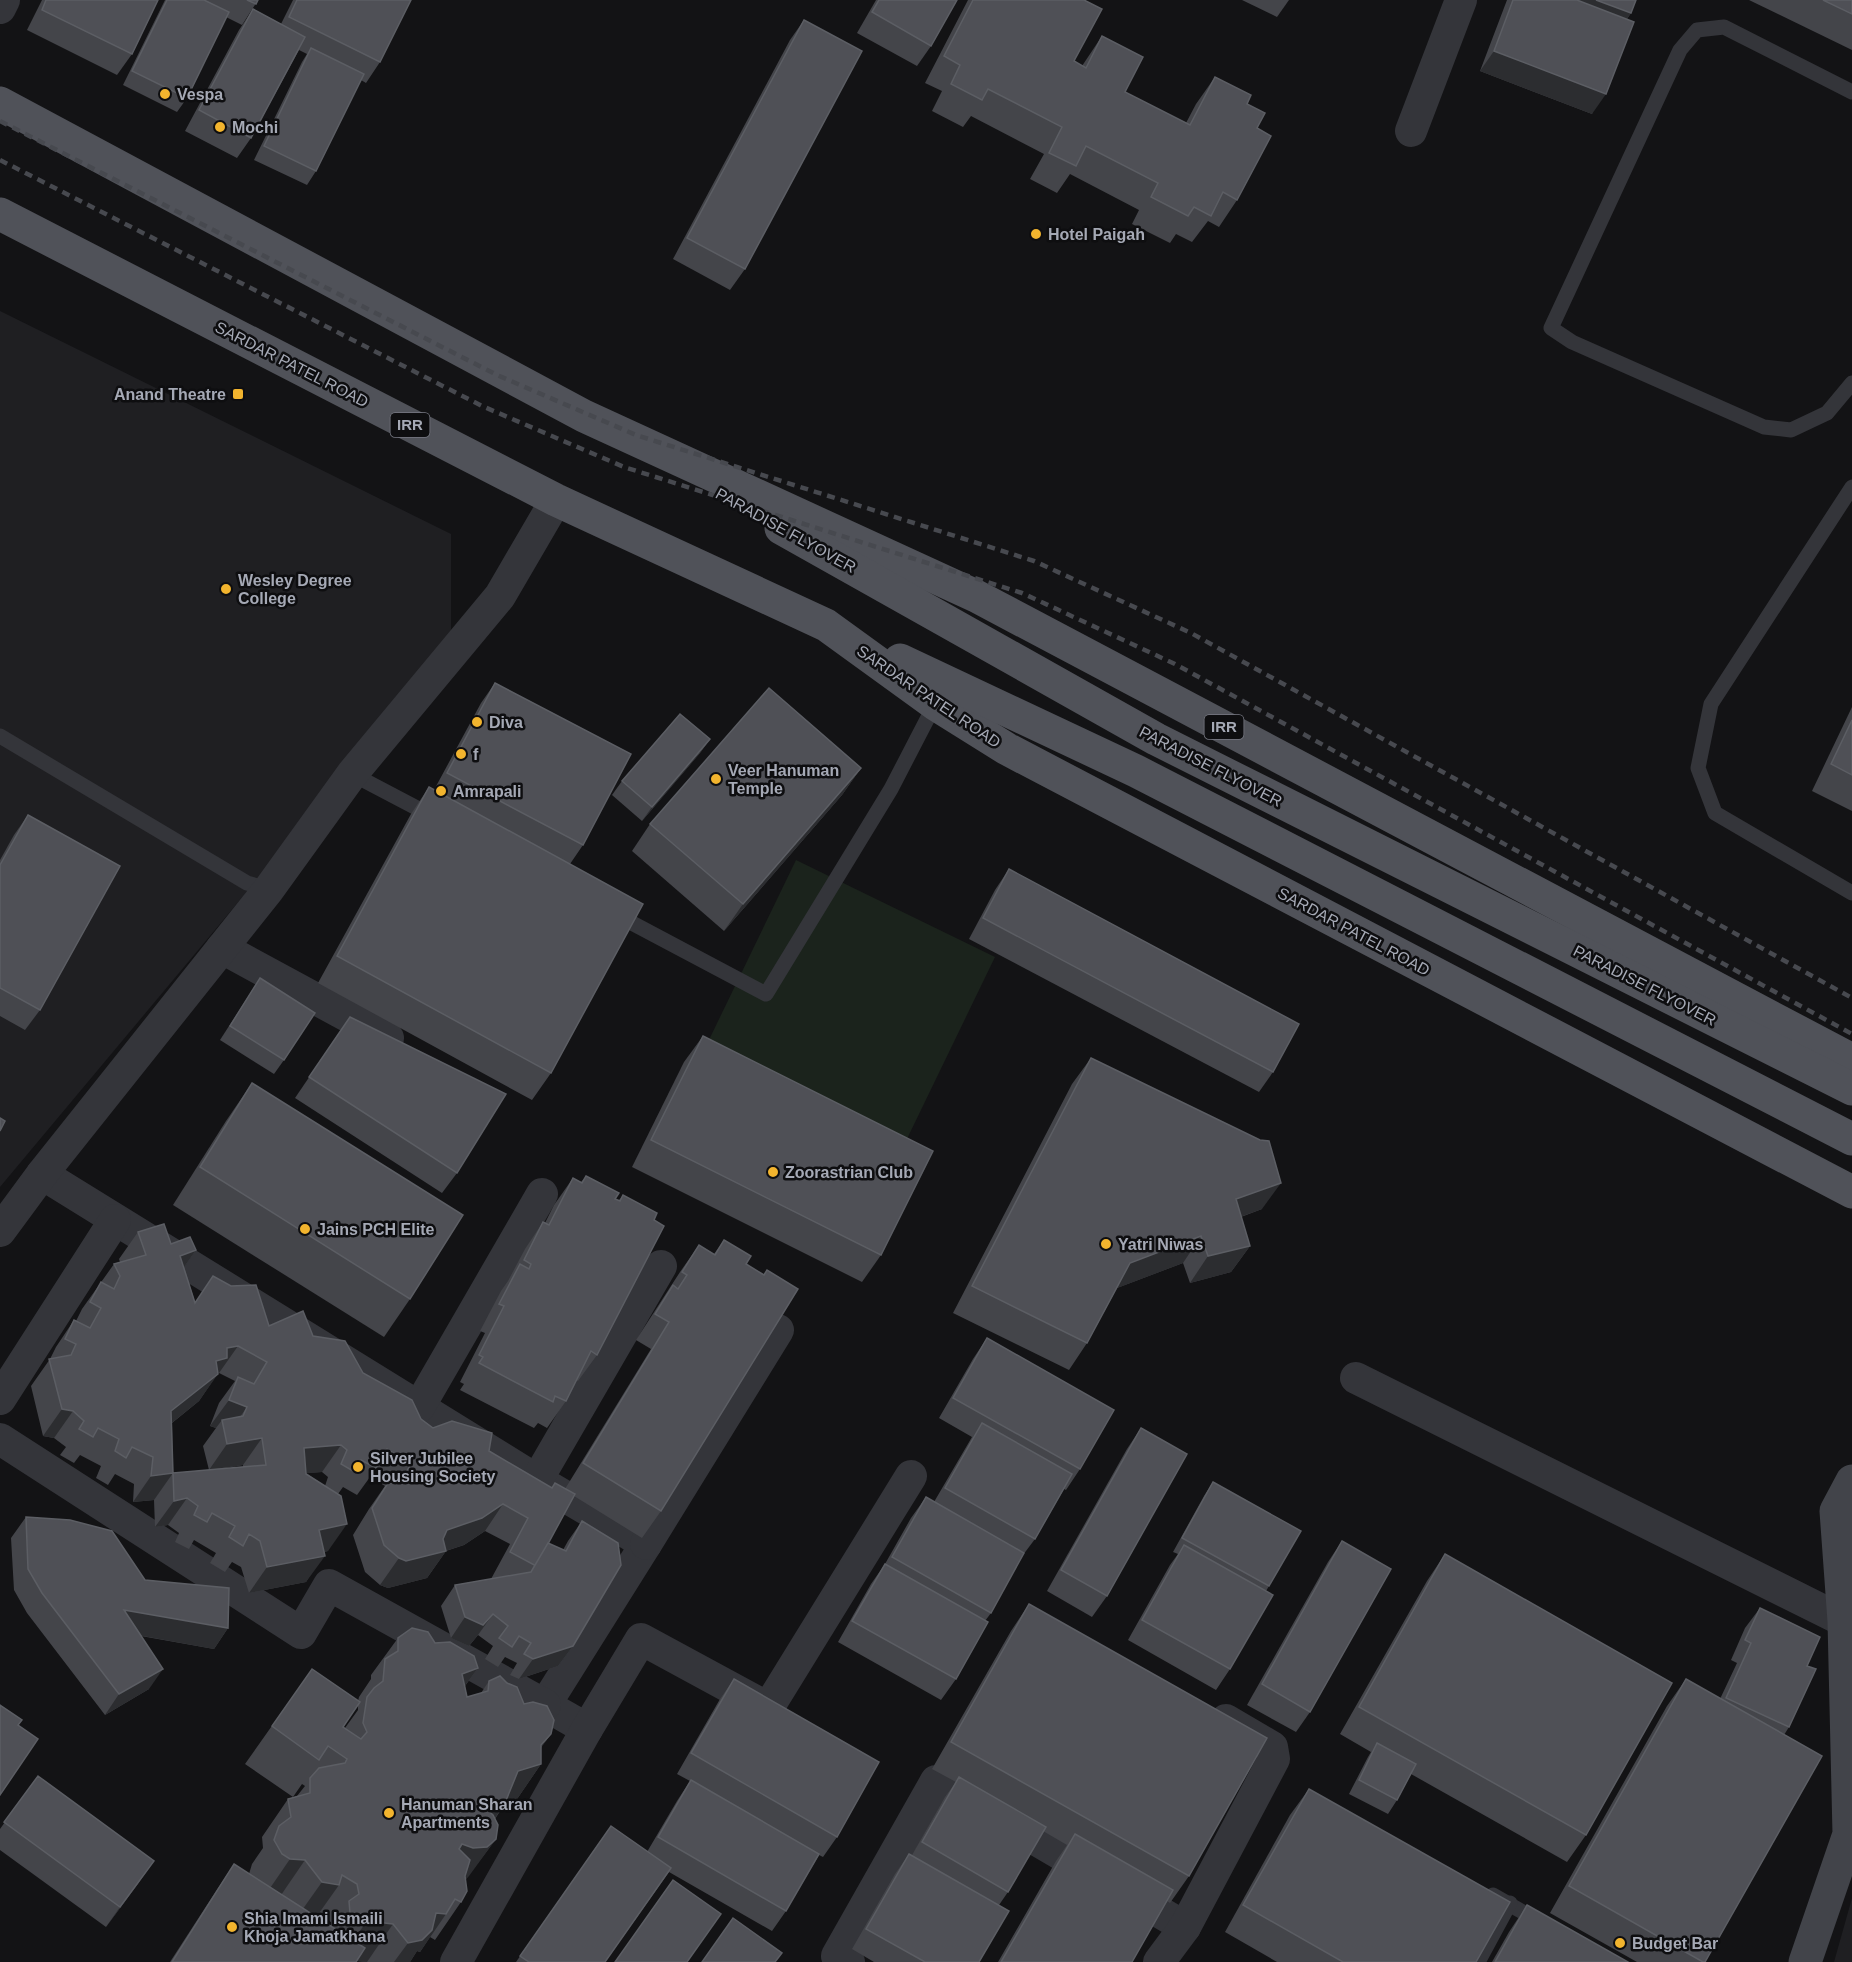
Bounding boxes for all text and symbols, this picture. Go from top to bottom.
place label: Vespa [177,86,223,103]
marker: Vespa [158,87,172,101]
place label: Mochi [232,119,278,136]
marker: Mochi [213,120,227,134]
place label: Hotel Paigah [1048,226,1145,243]
marker: Hotel Paigah [1029,227,1043,241]
street label: SARDAR PATEL ROAD [212,318,371,410]
place label: Anand Theatre [114,386,226,403]
marker: Anand Theatre [231,387,245,401]
road number: IRR [390,413,430,437]
street label: PARADISE FLYOVER [713,485,859,576]
place label: Wesley Degree College [238,572,352,607]
marker: Wesley Degree College [219,582,233,596]
street label: SARDAR PATEL ROAD [854,642,1004,751]
place label: Diva [489,714,523,731]
marker: Diva [470,715,484,729]
road number: IRR [1204,715,1244,739]
street label: PARADISE FLYOVER [1137,723,1285,810]
place label: f [473,746,479,763]
marker: f [454,747,468,761]
place label: Veer Hanuman Temple [728,762,839,797]
marker: Veer Hanuman Temple [709,772,723,786]
place label: Amrapali [453,783,521,800]
marker: Amrapali [434,784,448,798]
street label: SARDAR PATEL ROAD [1275,884,1433,979]
street label: PARADISE FLYOVER [1571,942,1719,1029]
place label: Zoorastrian Club [785,1164,913,1181]
marker: Zoorastrian Club [766,1165,780,1179]
place label: Jains PCH Elite [317,1221,434,1238]
marker: Jains PCH Elite [298,1222,312,1236]
place label: Yatri Niwas [1118,1236,1203,1253]
marker: Yatri Niwas [1099,1237,1113,1251]
place label: Silver Jubilee Housing Society [370,1450,495,1485]
marker: Silver Jubilee Housing Society [351,1460,365,1474]
place label: Hanuman Sharan Apartments [401,1796,533,1831]
marker: Hanuman Sharan Apartments [382,1806,396,1820]
place label: Shia Imami Ismaili Khoja Jamatkhana [244,1910,385,1945]
marker: Shia Imami Ismaili Khoja Jamatkhana [225,1920,239,1934]
place label: Budget Bar [1632,1935,1718,1952]
marker: Budget Bar [1613,1936,1627,1950]

